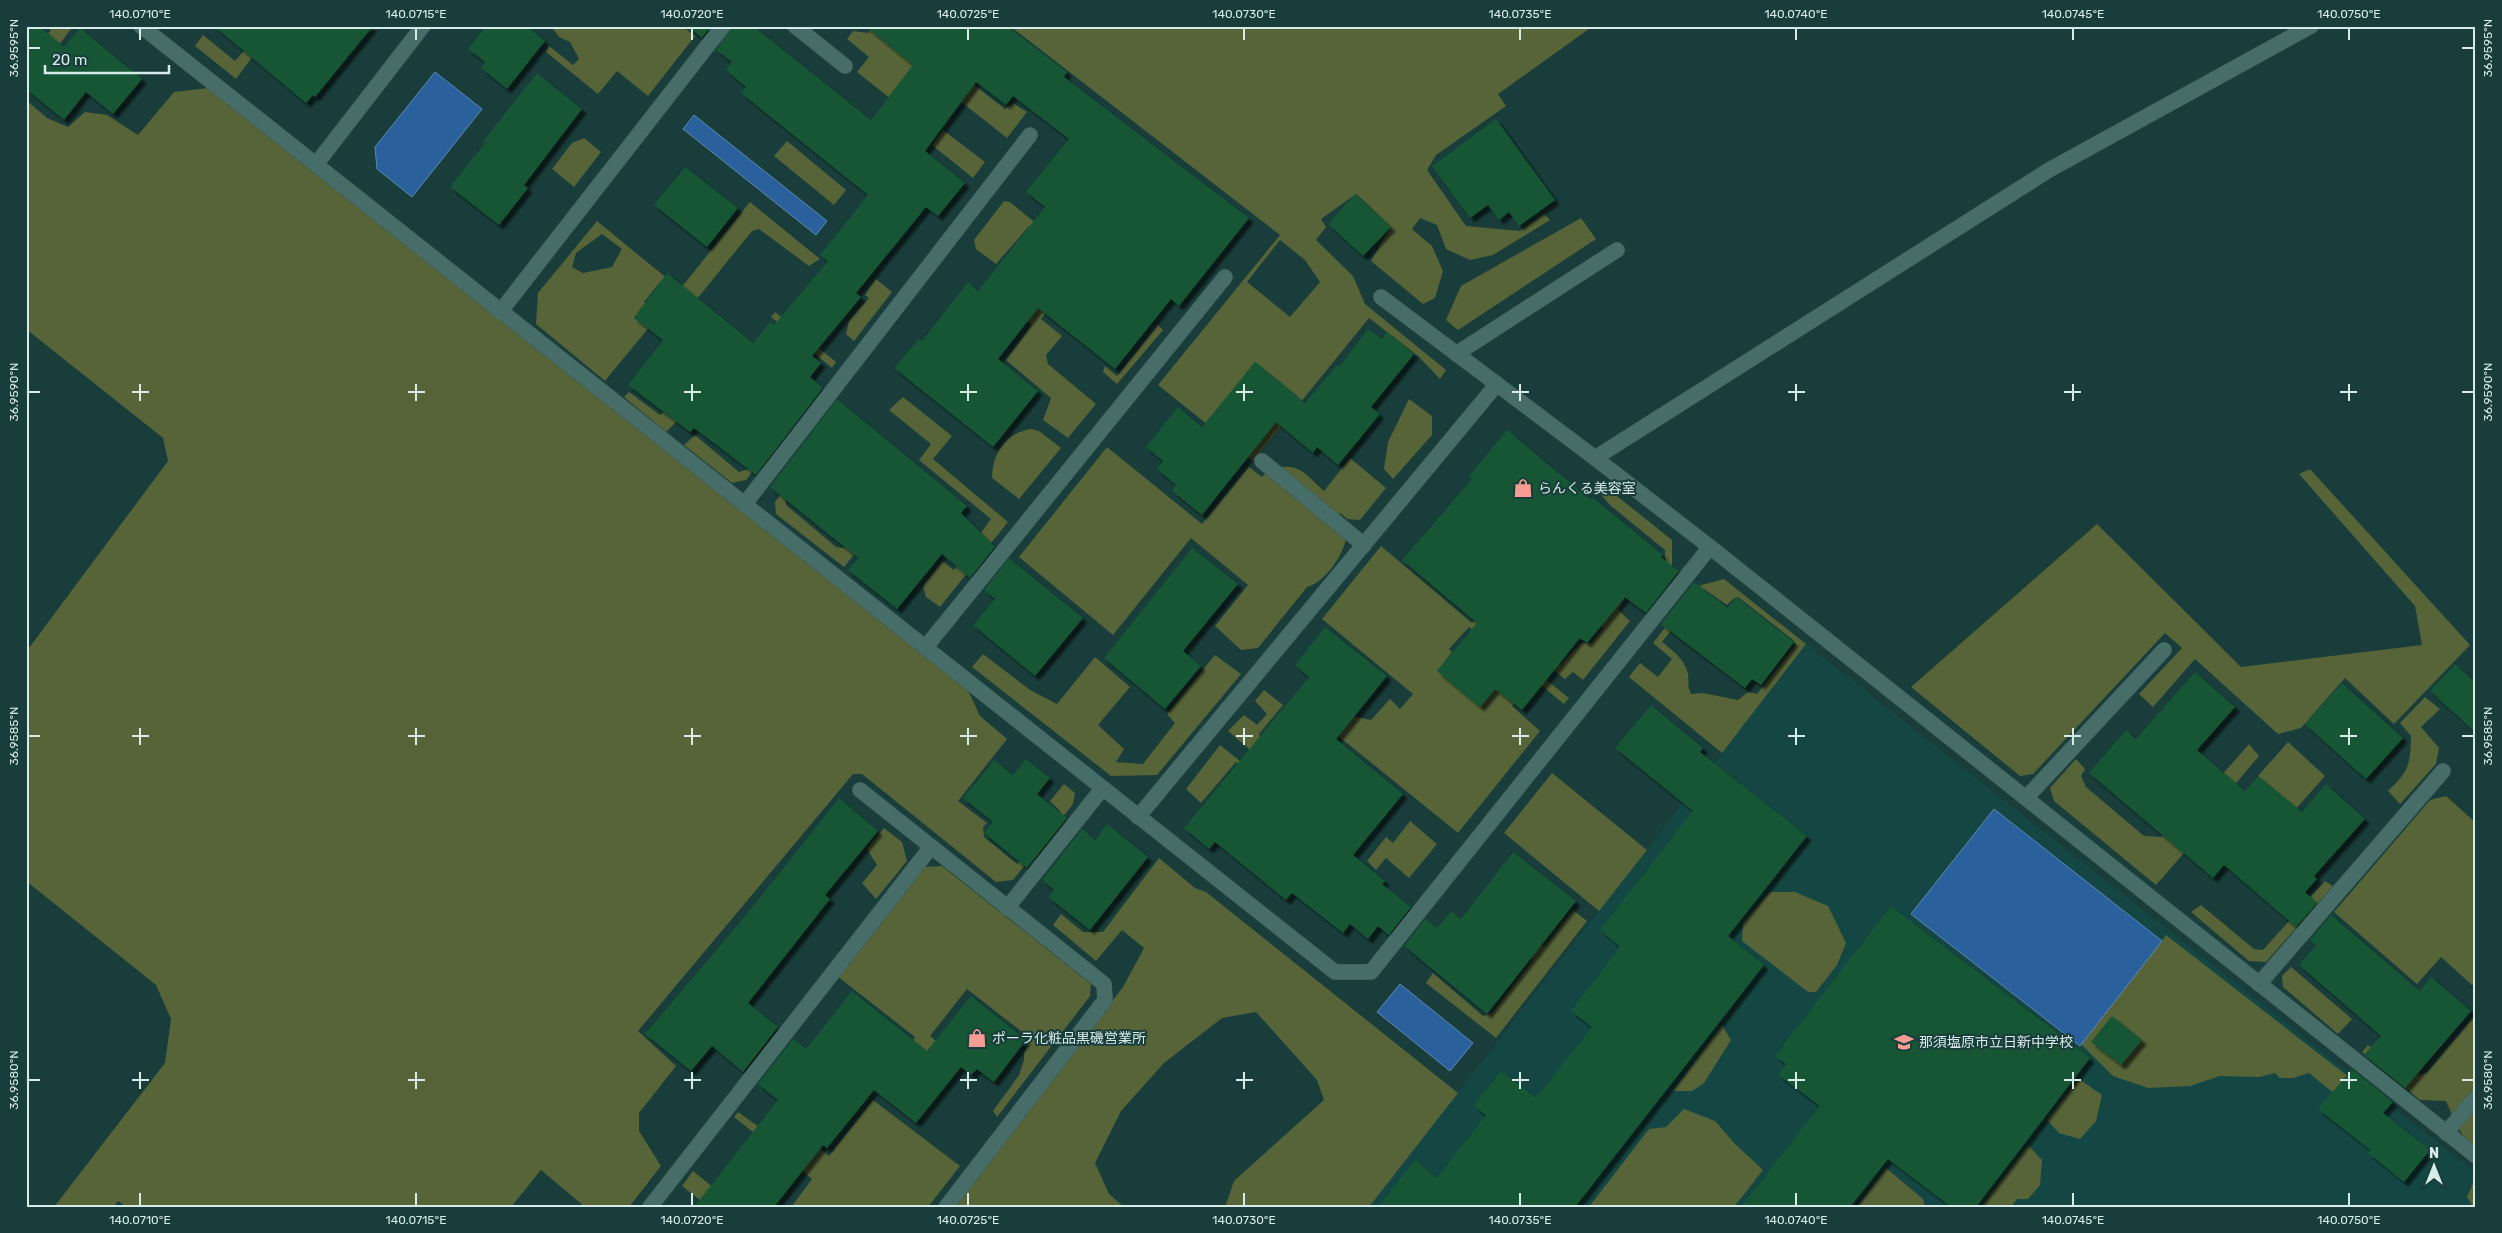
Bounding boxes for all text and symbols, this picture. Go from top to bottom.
text: 140.0710°E [109,7,171,21]
text: 140.0715°E [386,7,446,21]
text: 140.0720°E [660,7,724,21]
text: 140.0725°E [937,7,999,21]
text: 140.0730°E [1212,7,1276,21]
text: 140.0735°E [1489,7,1551,21]
text: 140.0740°E [1764,7,1828,21]
text: 140.0745°E [2042,7,2104,21]
text: 140.0750°E [2317,7,2381,21]
text: 36.9595°N [7,19,21,77]
text: 36.9595°N [2481,19,2495,77]
scale bar [45,42,169,74]
text: 20 m [52,51,87,69]
text: 36.9590°N [7,363,21,421]
text: 36.9590°N [2481,363,2495,421]
shop icon: らんくる美容室 [1512,477,1534,499]
place label: らんくる美容室 [1538,480,1636,497]
text: 36.9585°N [7,707,21,765]
text: 36.9585°N [2481,707,2495,765]
shop icon: ポーラ化粧品黒磯営業所 [966,1027,988,1049]
place label: ポーラ化粧品黒磯営業所 [992,1030,1146,1047]
school or university icon: 那須塩原市立日新中学校 [1893,1031,1915,1053]
place label: 那須塩原市立日新中学校 [1919,1034,2073,1051]
text: 36.9580°N [7,1050,21,1110]
text: 36.9580°N [2481,1050,2495,1110]
north arrow [2410,1140,2460,1190]
text: N [2429,1145,2439,1162]
text: 140.0710°E [109,1213,171,1227]
text: 140.0715°E [386,1213,446,1227]
text: 140.0720°E [660,1213,724,1227]
text: 140.0725°E [937,1213,999,1227]
text: 140.0730°E [1212,1213,1276,1227]
text: 140.0735°E [1489,1213,1551,1227]
text: 140.0740°E [1764,1213,1828,1227]
text: 140.0745°E [2042,1213,2104,1227]
text: 140.0750°E [2317,1213,2381,1227]

